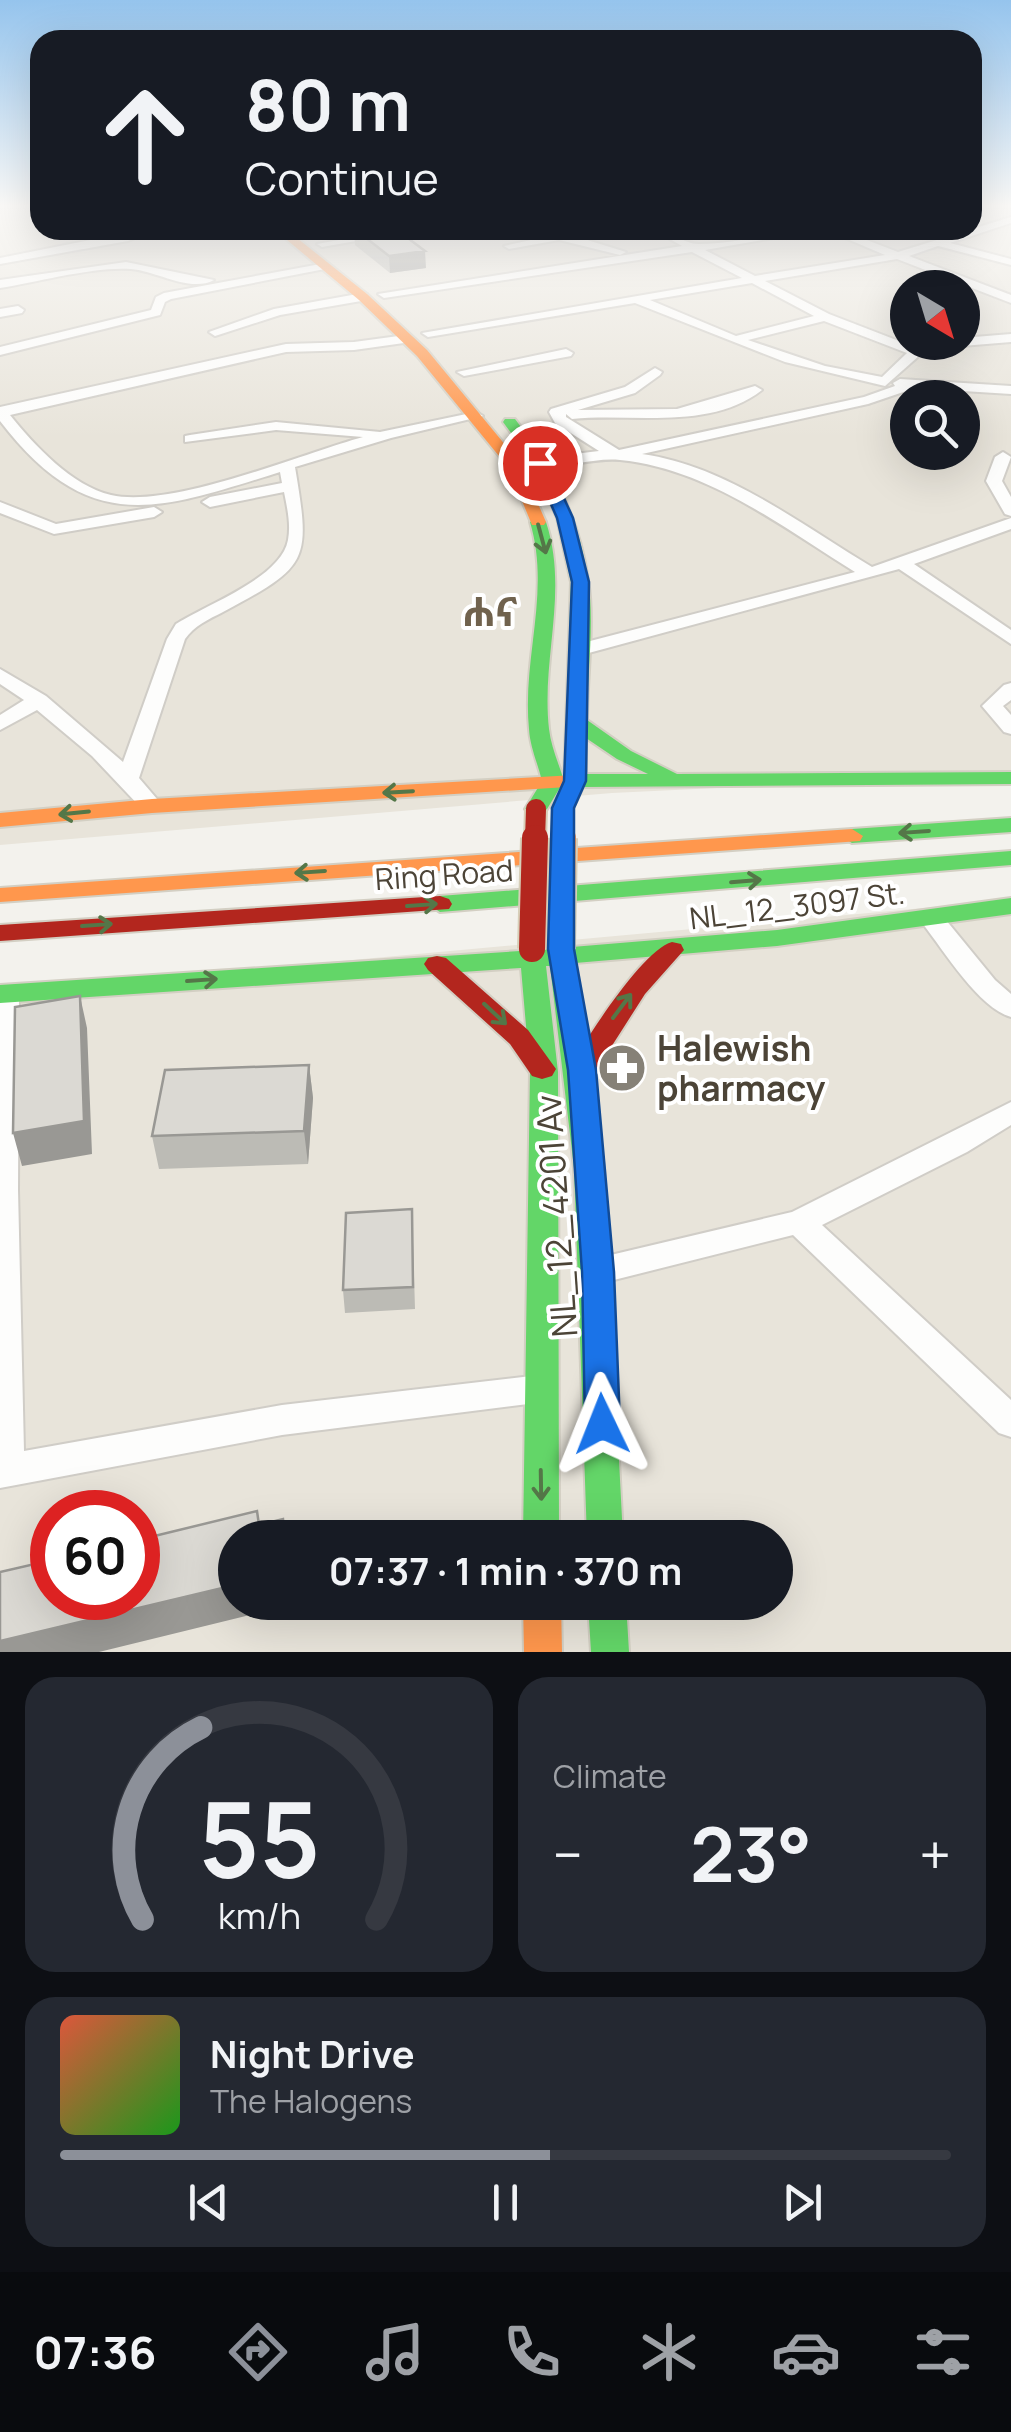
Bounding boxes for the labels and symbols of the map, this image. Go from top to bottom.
north arrow [890,270,980,360]
pin [498,421,583,506]
one-way arrow [534,523,553,555]
district label: ሐና [463,583,517,638]
one-way arrow [383,783,415,802]
one-way arrow [58,804,90,823]
one-way arrow [898,822,930,841]
street label: Ring Road [373,849,515,899]
one-way arrow [295,863,327,882]
street label: NL_12_3097 St. [687,871,907,939]
one-way arrow [729,871,761,890]
one-way arrow [405,895,437,914]
one-way arrow [81,915,113,934]
one-way arrow [185,970,218,989]
one-way arrow [612,993,633,1020]
one-way arrow [482,1002,506,1026]
place label: Halewish pharmacy [657,1024,826,1112]
pharmacy icon: Halewish pharmacy [596,1042,648,1094]
street label: NL_12_4201 Av [524,1093,588,1339]
position arrow [550,1372,654,1476]
one-way arrow [532,1468,550,1500]
speed limit sign: 60 [30,1490,160,1620]

